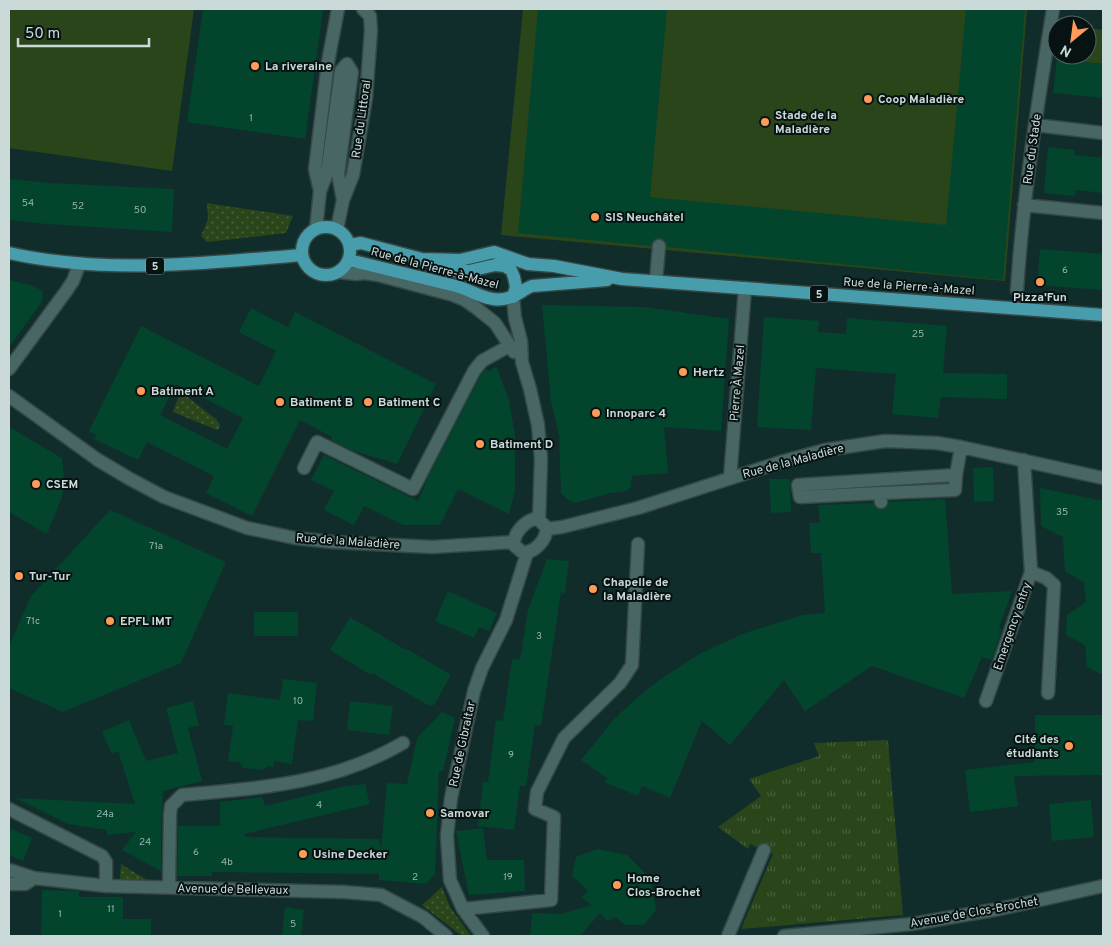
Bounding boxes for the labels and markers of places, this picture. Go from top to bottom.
place label: La riveraine [265,59,332,75]
marker: La riveraine [249,60,261,72]
place label: Coop Maladière [878,92,964,108]
marker: Coop Maladière [862,93,874,105]
place label: Stade de la Maladière [775,108,837,138]
marker: Stade de la Maladière [759,116,771,128]
place label: SIS Neuchâtel [605,210,684,226]
marker: SIS Neuchâtel [589,211,601,223]
marker: Pizza'Fun [1034,276,1046,288]
place label: Pizza'Fun [1013,290,1067,306]
place label: Hertz [693,365,725,381]
marker: Hertz [677,366,689,378]
place label: Batiment A [151,384,214,400]
marker: Batiment A [135,385,147,397]
place label: Batiment B [290,395,353,411]
place label: Batiment C [378,395,441,411]
marker: Batiment B [274,396,286,408]
marker: Batiment C [362,396,374,408]
place label: Innoparc 4 [606,406,666,422]
marker: Innoparc 4 [590,407,602,419]
place label: Batiment D [490,437,553,453]
marker: Batiment D [474,438,486,450]
place label: CSEM [46,477,78,493]
marker: CSEM [30,478,42,490]
place label: Tur-Tur [29,569,70,585]
marker: Tur-Tur [13,570,25,582]
place label: Chapelle de la Maladière [603,575,672,605]
marker: Chapelle de la Maladière [587,583,599,595]
place label: EPFL IMT [120,614,172,630]
marker: EPFL IMT [104,615,116,627]
place label: Cité des étudiants [1006,732,1059,762]
marker: Cité des étudiants [1063,740,1075,752]
place label: Samovar [440,806,490,822]
marker: Samovar [424,807,436,819]
place label: Usine Decker [313,847,387,863]
marker: Usine Decker [297,848,309,860]
place label: Home Clos-Brochet [627,871,701,901]
marker: Home Clos-Brochet [611,879,623,891]

